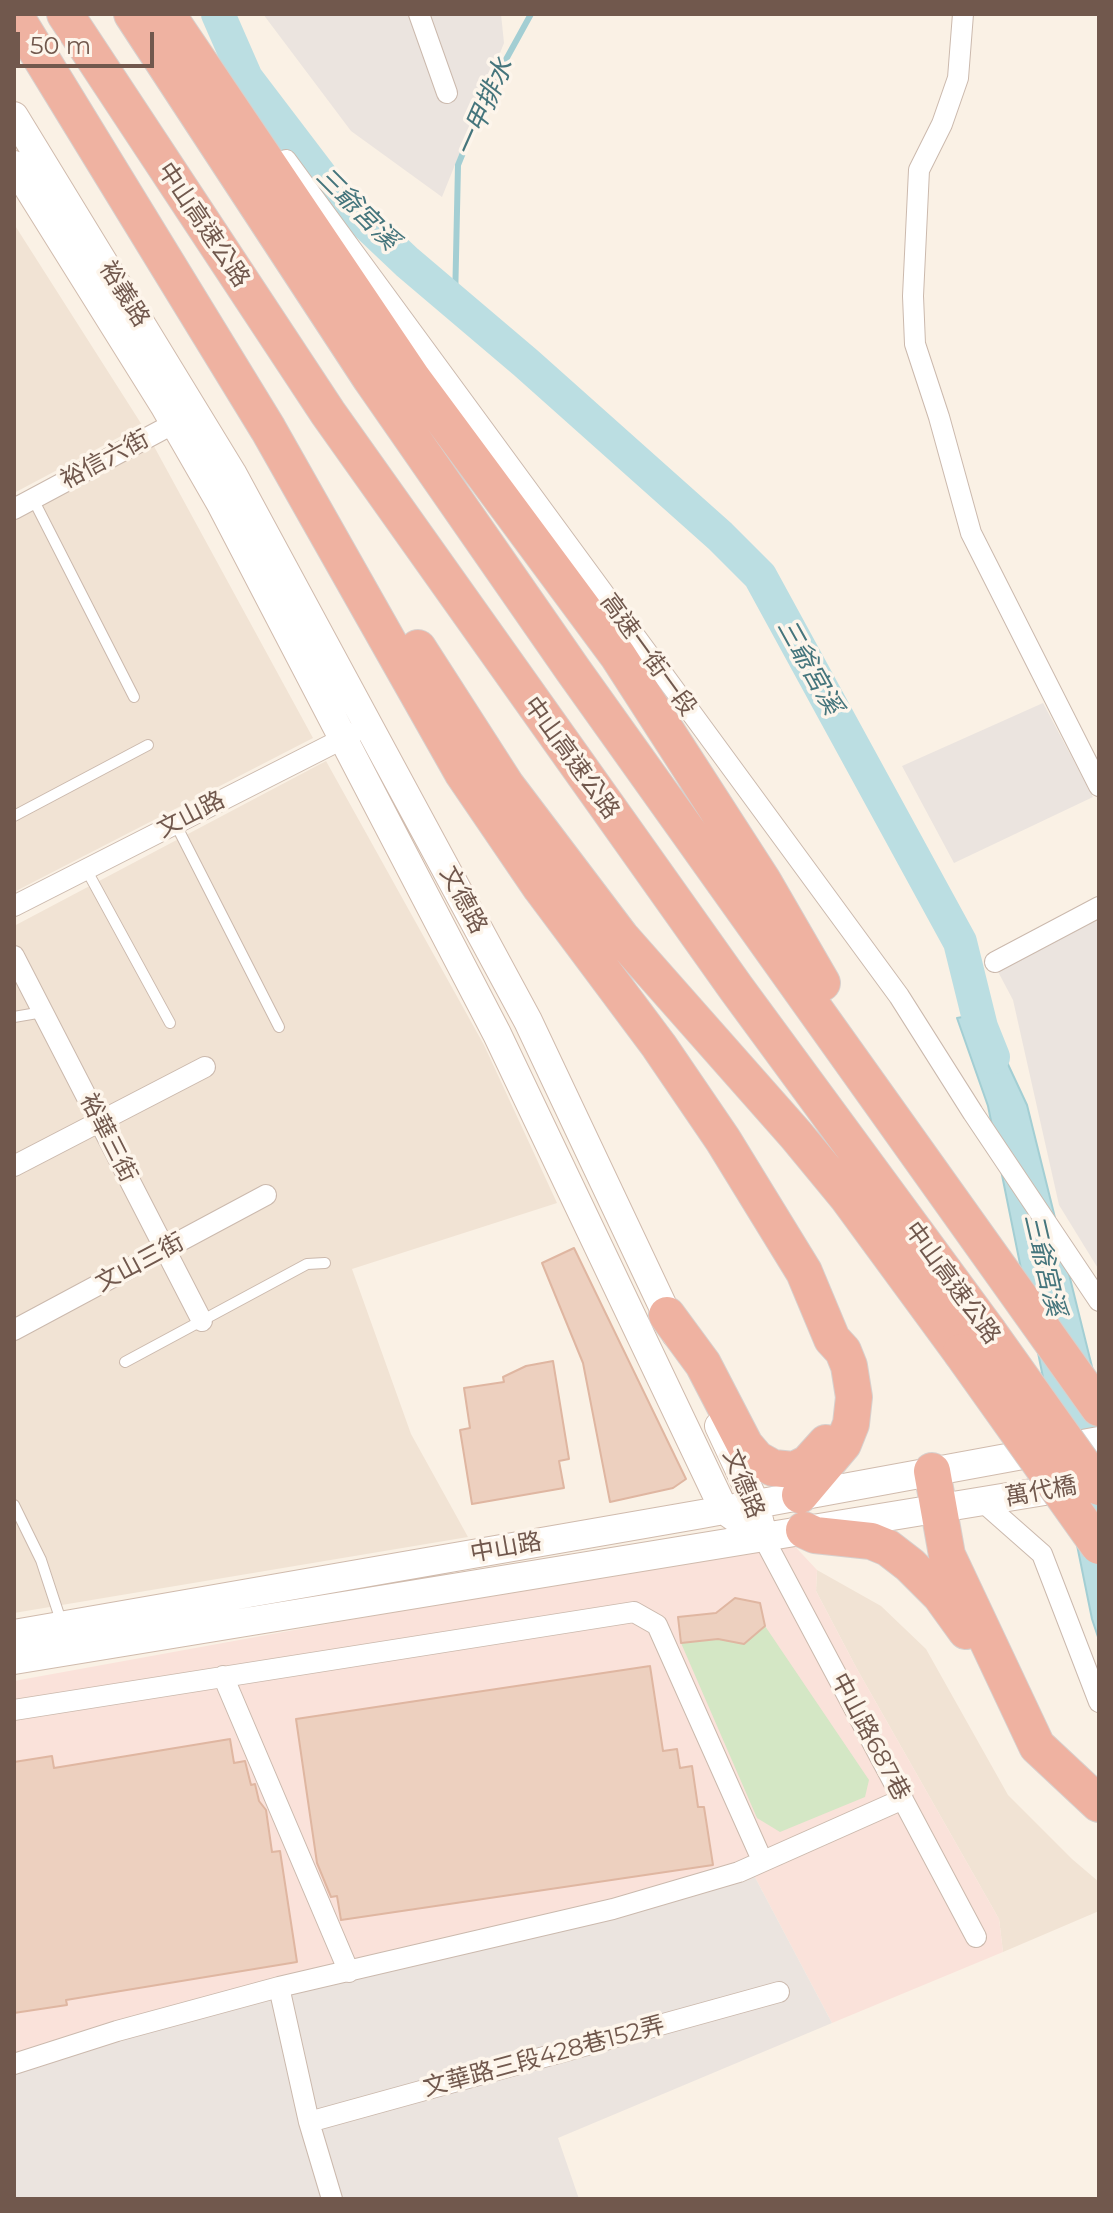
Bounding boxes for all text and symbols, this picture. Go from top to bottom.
scale bar [20,16,158,66]
text: 50 m [30,31,91,60]
water label: 一甲排水 [450,54,520,162]
street label: 中山高速公路 [151,157,255,293]
water label: 三爺宮溪 [309,161,405,257]
street label: 裕義路 [93,256,155,332]
street label: 裕信六街 [56,425,154,495]
street label: 高速一街一段 [594,588,702,722]
water label: 三爺宮溪 [770,614,848,720]
street label: 中山高速公路 [517,691,625,825]
street label: 文山路 [152,786,230,844]
street label: 文德路 [433,861,493,939]
street label: 裕華三街 [73,1089,143,1187]
water label: 三爺宮溪 [1017,1211,1071,1319]
street label: 中山高速公路 [898,1216,1006,1350]
street label: 文山三街 [91,1228,189,1298]
street label: 文德路 [716,1445,770,1523]
street label: 萬代橋 [1003,1472,1079,1512]
street label: 中山路 [468,1528,544,1568]
street label: 中山路687巷 [824,1668,916,1806]
street label: 文華路三段428巷152弄 [420,2011,668,2103]

